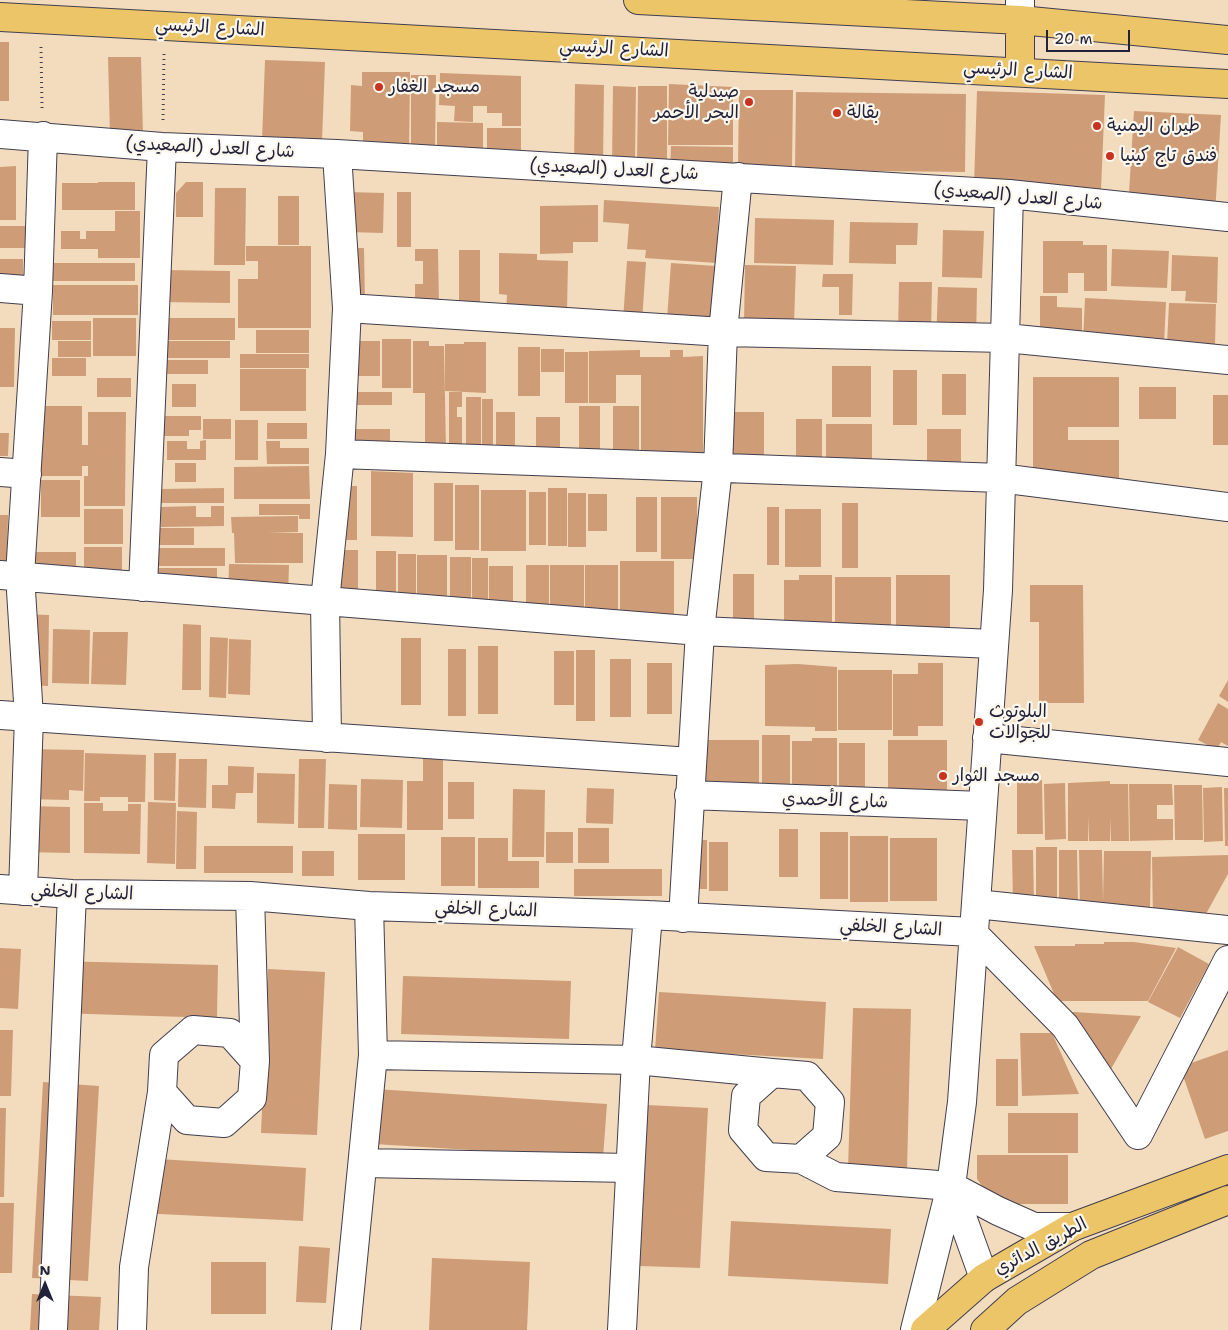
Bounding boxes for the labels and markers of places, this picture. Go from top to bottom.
place label: مسجد الغفار [389,76,480,98]
marker: مسجد الغفار [373,81,385,93]
place label: صيدلية البحر الأحمر [654,81,739,124]
marker: صيدلية البحر الأحمر [743,96,755,108]
place label: بقالة [847,102,880,124]
marker: بقالة [831,107,843,119]
place label: طيران اليمنية [1107,115,1200,137]
marker: طيران اليمنية [1091,120,1103,132]
place label: فندق تاج كينيا [1120,145,1217,167]
marker: فندق تاج كينيا [1104,150,1116,162]
place label: البلوتوث للجوالات [989,701,1051,744]
marker: البلوتوث للجوالات [973,716,985,728]
place label: مسجد الثوار [953,765,1040,787]
marker: مسجد الثوار [937,770,949,782]

